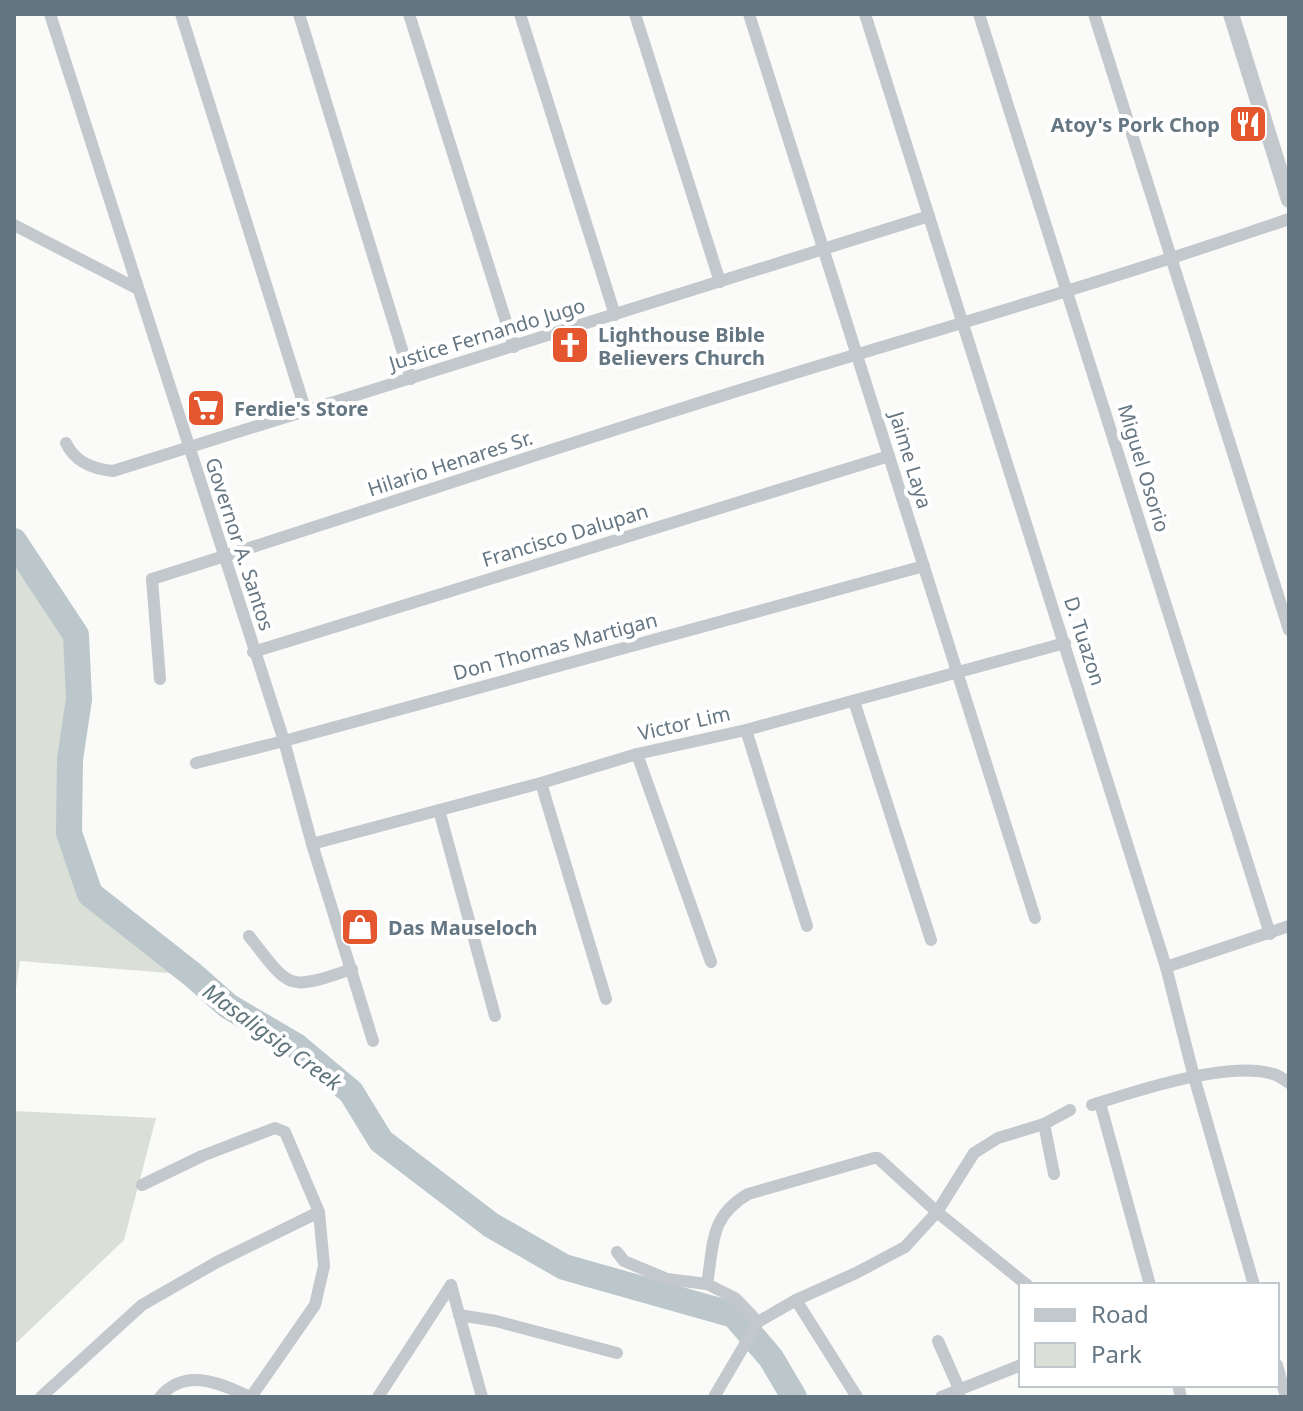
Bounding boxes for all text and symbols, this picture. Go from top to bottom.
restaurant icon: Atoy's Pork Chop [1227,103,1269,145]
place label: Atoy's Pork Chop [1051,111,1220,138]
street label: Justice Fernando Jugo [384,291,588,377]
place label: Lighthouse Bible Believers Church [598,321,765,371]
church icon: Lighthouse Bible Believers Church [549,324,591,366]
supermarket icon: Ferdie's Store [185,387,227,429]
place label: Ferdie's Store [234,395,369,422]
street label: Miguel Osorio [1112,401,1176,535]
street label: Jaime Laya [883,406,939,512]
street label: Hilario Henares Sr. [364,424,536,502]
street label: Governor A. Santos [199,454,281,634]
street label: Francisco Dalupan [479,497,651,573]
street label: D. Tuazon [1058,593,1112,689]
street label: Don Thomas Martigan [450,606,660,686]
street label: Victor Lim [635,699,733,747]
shop icon: Das Mauseloch [339,906,381,948]
place label: Das Mauseloch [388,914,537,941]
water label: Masaligsig Creek [198,975,349,1097]
legend [1019,1283,1279,1387]
text: Road [1091,1297,1149,1330]
text: Park [1091,1337,1142,1370]

